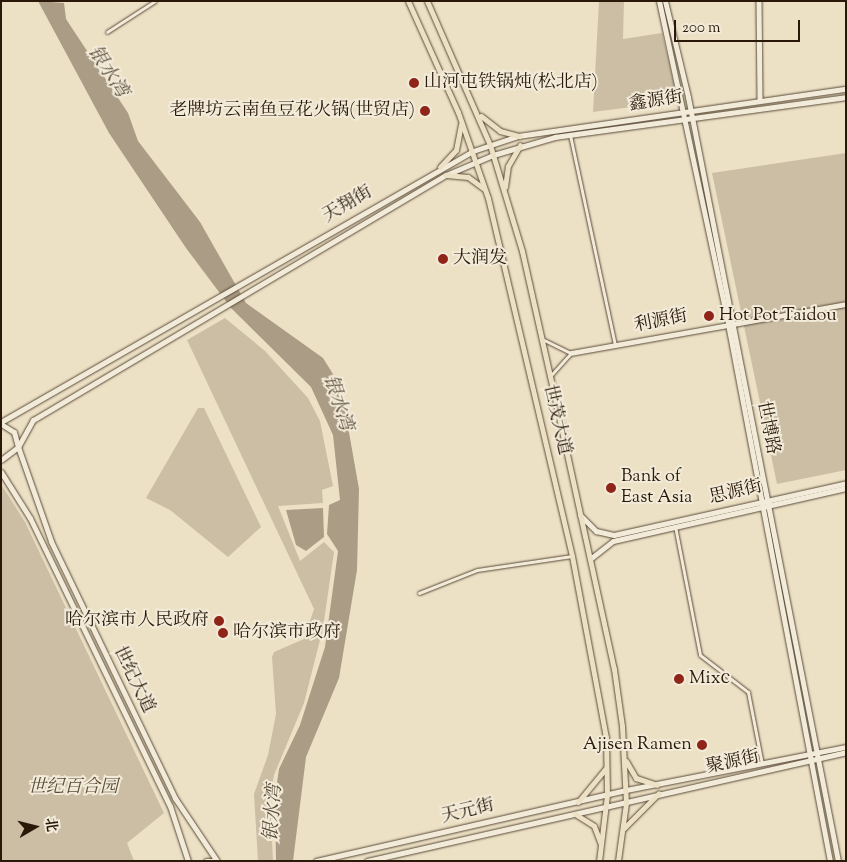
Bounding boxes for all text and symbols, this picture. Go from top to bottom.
scale bar [677,10,803,42]
text: 200 m [682,18,721,39]
water label: 银水湾 [82,42,132,102]
place label: 山河屯铁锅炖(松北店) [424,72,598,94]
marker: 山河屯铁锅炖(松北店) [408,77,420,89]
street label: 鑫源街 [628,88,684,116]
place label: 老牌坊云南鱼豆花火锅(世贸店) [169,100,415,122]
marker: 老牌坊云南鱼豆花火锅(世贸店) [419,105,431,117]
street label: 天翔街 [319,182,377,228]
place label: 大润发 [453,248,507,270]
marker: 大润发 [437,253,449,265]
place label: Hot Pot Taidou [719,305,837,327]
street label: 利源街 [632,306,690,338]
marker: Hot Pot Taidou [703,310,715,322]
water label: 银水湾 [317,372,357,434]
street label: 世茂大道 [537,382,575,458]
street label: 世博路 [751,399,783,457]
place label: Bank of East Asia [621,467,692,509]
street label: 思源街 [707,476,765,510]
marker: Bank of East Asia [605,482,617,494]
place label: 哈尔滨市人民政府 [65,610,209,632]
marker: 哈尔滨市人民政府 [213,615,225,627]
place label: 哈尔滨市政府 [233,622,341,644]
marker: 哈尔滨市政府 [217,627,229,639]
street label: 世纪大道 [108,643,158,717]
place label: Mixс [689,668,730,690]
marker: Mixс [673,673,685,685]
place label: Ajisen Ramen [583,734,692,756]
marker: Ajisen Ramen [696,739,708,751]
street label: 聚源街 [704,747,762,779]
park label: 世纪百合园 [28,777,118,799]
water label: 银水湾 [261,784,287,842]
street label: 天元街 [439,795,497,829]
north arrow [10,802,60,852]
text: 北 [39,817,61,833]

